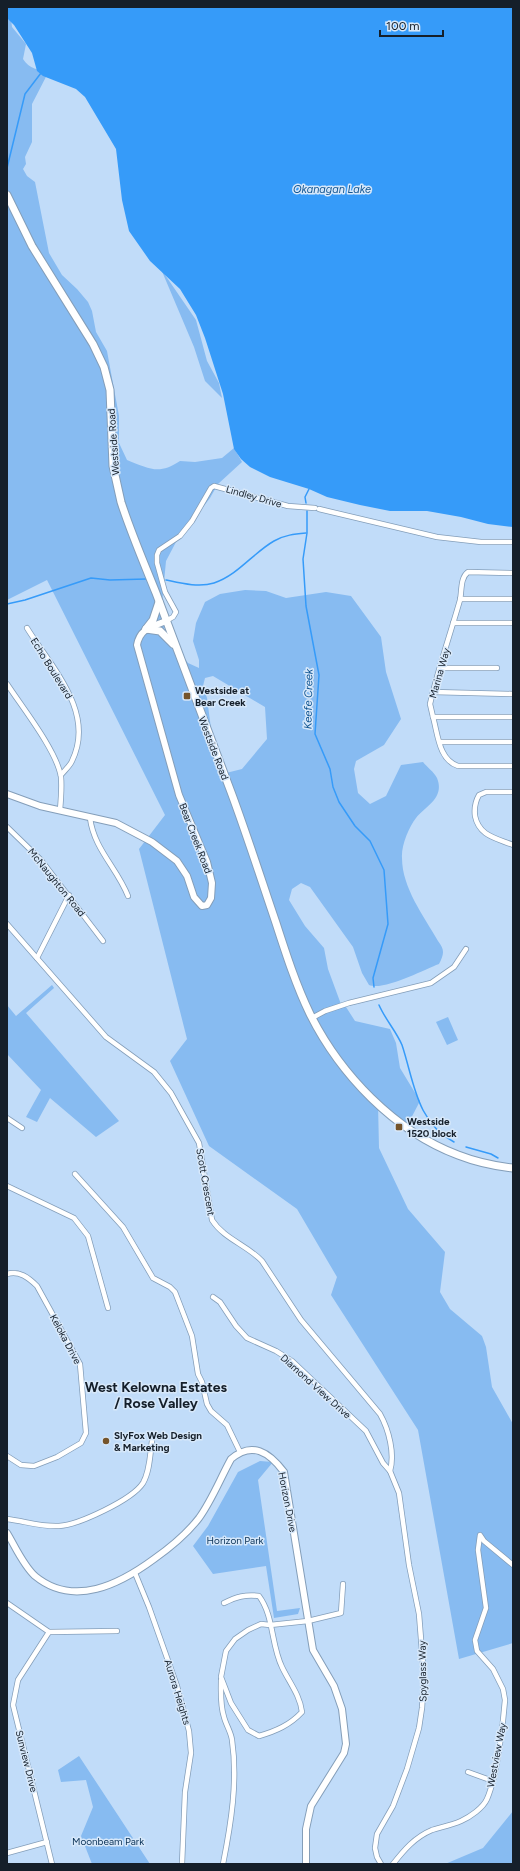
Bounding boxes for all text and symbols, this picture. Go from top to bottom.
scale bar [380,12,443,38]
text: 100 m [386,19,420,33]
water label: Okanagan Lake [293,183,371,196]
street label: Westside Road [105,408,122,476]
street label: Lindley Drive [225,482,284,511]
street label: Echo Boulevard [28,635,76,701]
street label: Marina Way [426,646,453,700]
water label: Keefe Creek [301,668,316,729]
place label: Westside at Bear Creek [195,684,249,709]
marker: Westside at Bear Creek [182,691,192,701]
street label: Westside Road [195,715,232,782]
street label: Bear Creek Road [176,801,215,875]
street label: McNaughton Road [25,845,88,919]
place label: Westside 1520 block [407,1115,457,1140]
marker: Westside 1520 block [394,1122,404,1132]
street label: Scott Crescent [193,1147,218,1217]
street label: Keloka Drive [47,1312,84,1367]
street label: Diamond View Drive [278,1351,354,1422]
district label: West Kelowna Estates / Rose Valley [85,1379,228,1412]
place label: SlyFox Web Design & Marketing [114,1429,202,1454]
marker: SlyFox Web Design & Marketing [101,1436,111,1446]
street label: Horizon Drive [275,1471,300,1534]
park label: Horizon Park [207,1534,264,1547]
street label: Spyglass Way [415,1639,430,1702]
street label: Aurora Heights [161,1658,194,1727]
street label: Westview Way [484,1721,509,1789]
street label: Sunview Drive [13,1729,41,1794]
park label: Moonbeam Park [72,1835,144,1848]

